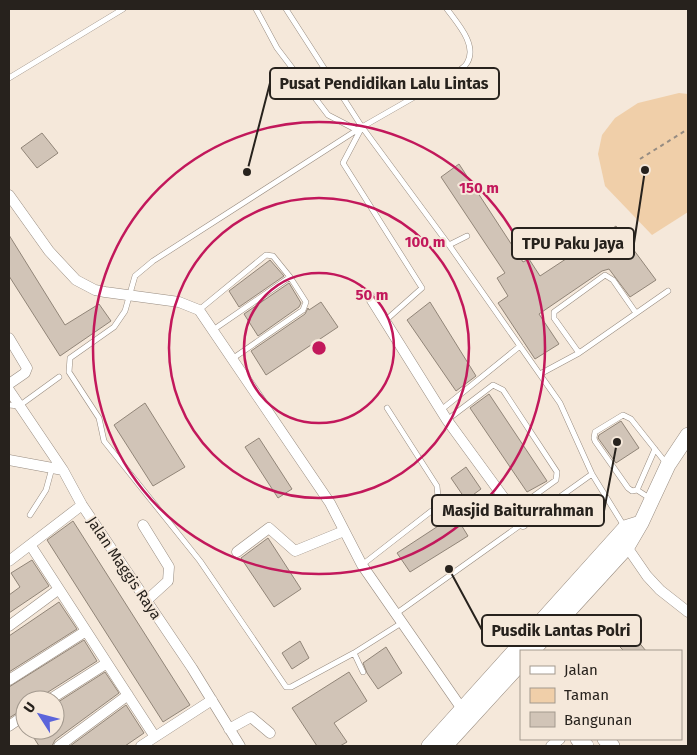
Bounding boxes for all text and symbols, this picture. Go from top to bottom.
callout: Pusat Pendidikan Lalu Lintas [270,68,499,99]
text: Pusat Pendidikan Lalu Lintas [279,74,489,93]
text: 150 m [459,179,499,197]
callout: TPU Paku Jaya [512,228,634,259]
text: 100 m [405,233,445,251]
text: TPU Paku Jaya [522,234,624,253]
text: 50 m [355,286,389,304]
centre of rings [310,339,328,357]
callout: Masjid Baiturrahman [432,495,604,526]
text: Masjid Baiturrahman [442,501,594,520]
street label: Jalan Maggis Raya [83,513,165,623]
callout: Pusdik Lantas Polri [482,615,641,646]
text: Pusdik Lantas Polri [491,621,631,640]
legend [520,650,682,740]
text: Jalan [564,661,598,679]
text: Taman [564,686,609,704]
north arrow [15,690,65,740]
text: U [20,699,39,716]
text: Bangunan [564,711,632,729]

